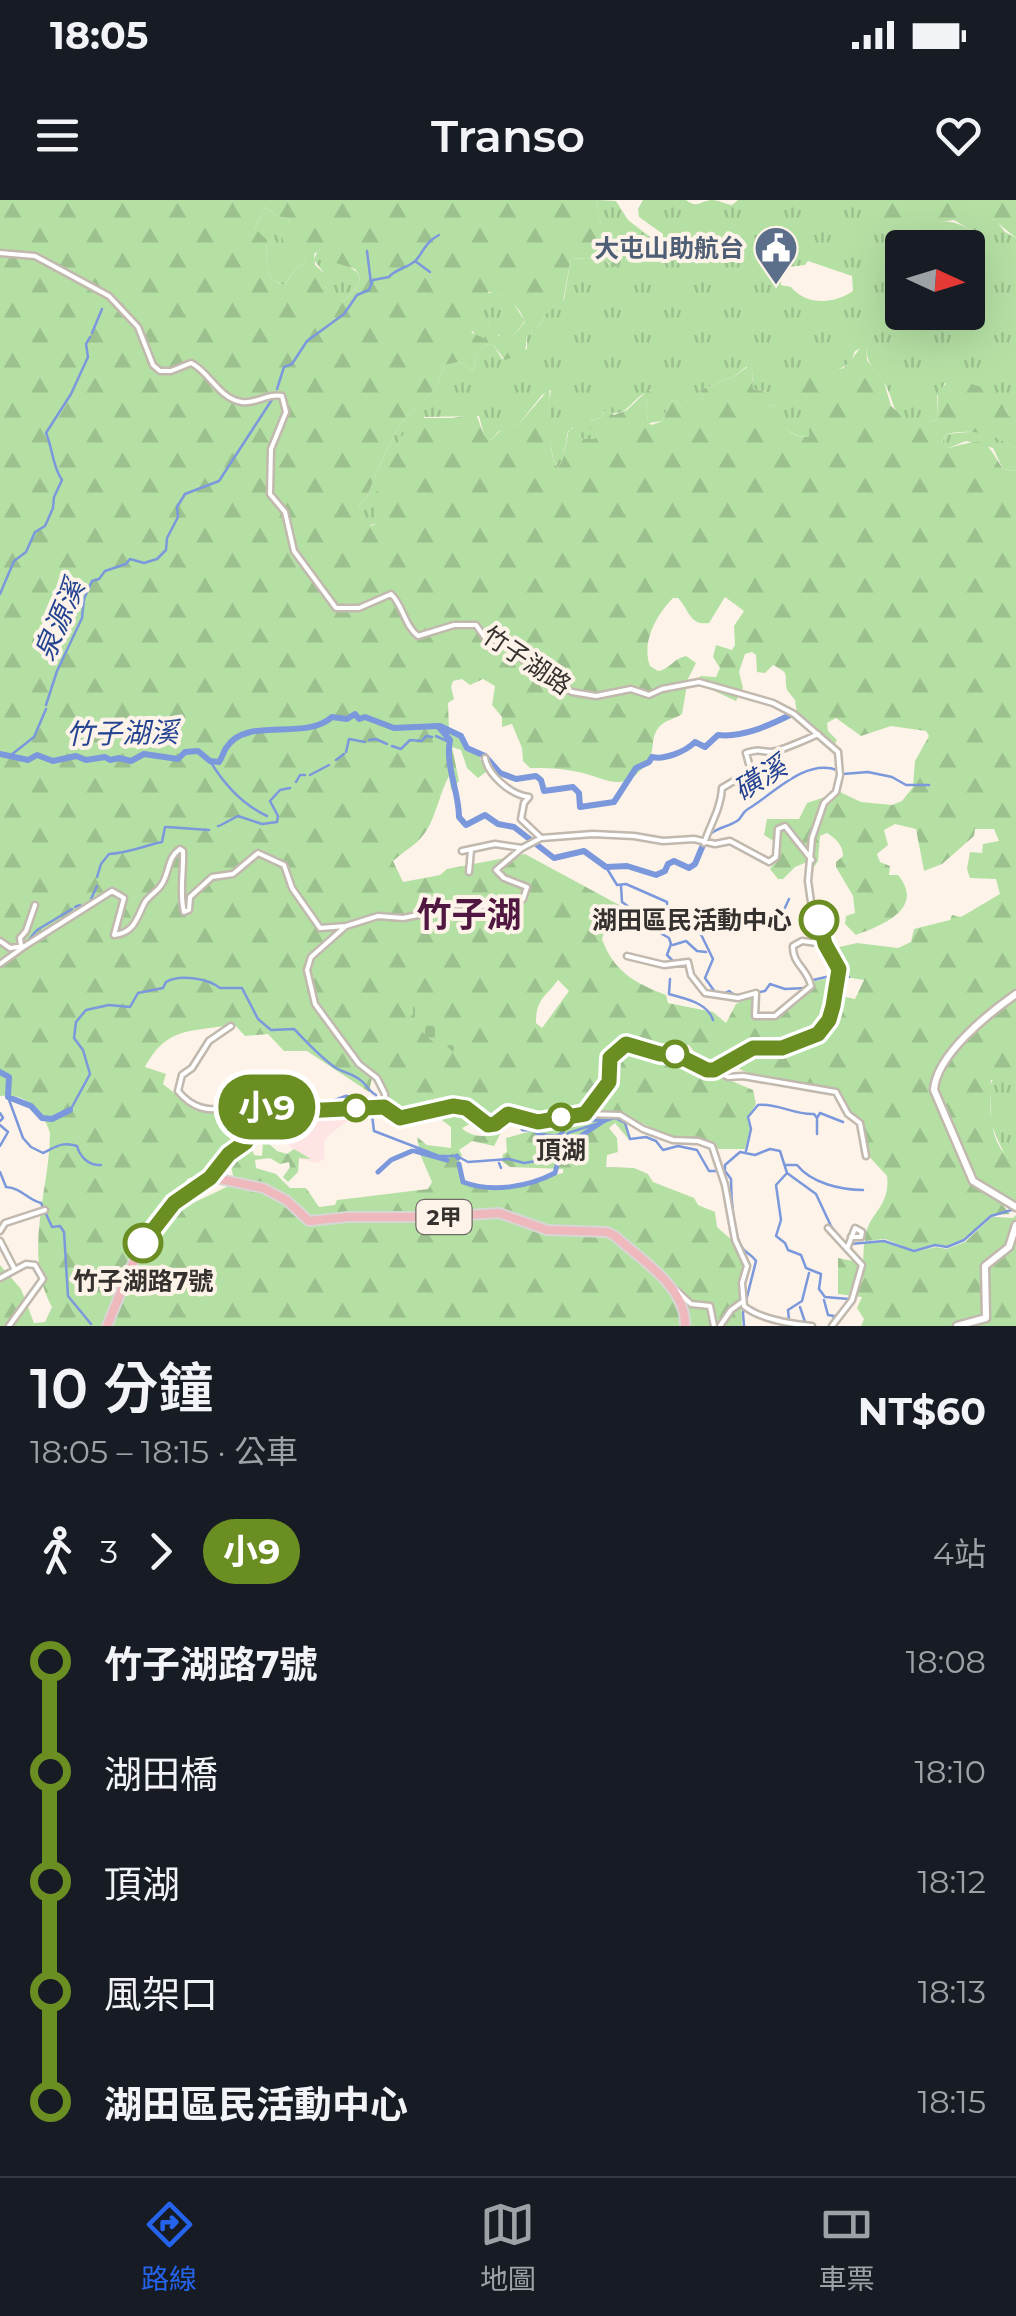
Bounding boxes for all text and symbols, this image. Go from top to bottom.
text: 18:05 [50,12,148,59]
icon: menu [30,108,85,163]
text: Transo [431,108,585,163]
icon: heart [931,108,986,163]
public building icon: 大屯山助航台 [753,225,799,286]
north arrow [885,230,985,330]
map controls [885,230,985,330]
place label: 大屯山助航台 [594,233,744,263]
water label: 泉源溪 [27,571,93,665]
street label: 竹子湖路 [477,620,577,700]
water label: 竹子湖溪 [66,715,182,751]
water label: 磺溪 [727,747,796,807]
district label: 竹子湖 [416,893,522,936]
marker: 湖田區民活動中心 [800,901,838,939]
place label: 湖田區民活動中心 [592,905,792,935]
unlabelled marker [662,1041,688,1067]
line badge: 小9 [222,1074,312,1140]
text: 小9 [238,1086,296,1129]
unlabelled marker [343,1095,369,1121]
marker: 頂湖 [548,1104,574,1130]
place label: 頂湖 [536,1135,586,1165]
road number: 2甲 [416,1200,472,1234]
marker: 竹子湖路7號 [124,1224,162,1262]
place label: 竹子湖路7號 [73,1266,213,1296]
text: 10 分鐘 [30,1355,213,1422]
text: NT$60 [858,1388,986,1435]
text: 18:05 – 18:15 · 公車 [30,1432,298,1471]
icon: walk [30,1524,85,1579]
icon: forward [133,1524,188,1579]
text: 小9 [223,1530,280,1573]
text: 3 [100,1532,118,1571]
text: 4站 [933,1534,986,1573]
text: 竹子湖路7號 [104,1641,318,1688]
text: 18:08 [906,1642,986,1681]
text: 湖田橋 [104,1751,218,1798]
text: 18:10 [915,1752,986,1791]
text: 頂湖 [104,1861,180,1908]
text: 18:12 [918,1862,986,1901]
text: 風架口 [104,1971,218,2018]
text: 18:13 [918,1972,986,2011]
text: 湖田區民活動中心 [104,2081,408,2128]
text: 18:15 [918,2082,986,2121]
tab: 路線 [141,2197,197,2297]
tab: 地圖 [480,2197,536,2297]
tab: 車票 [819,2197,875,2297]

